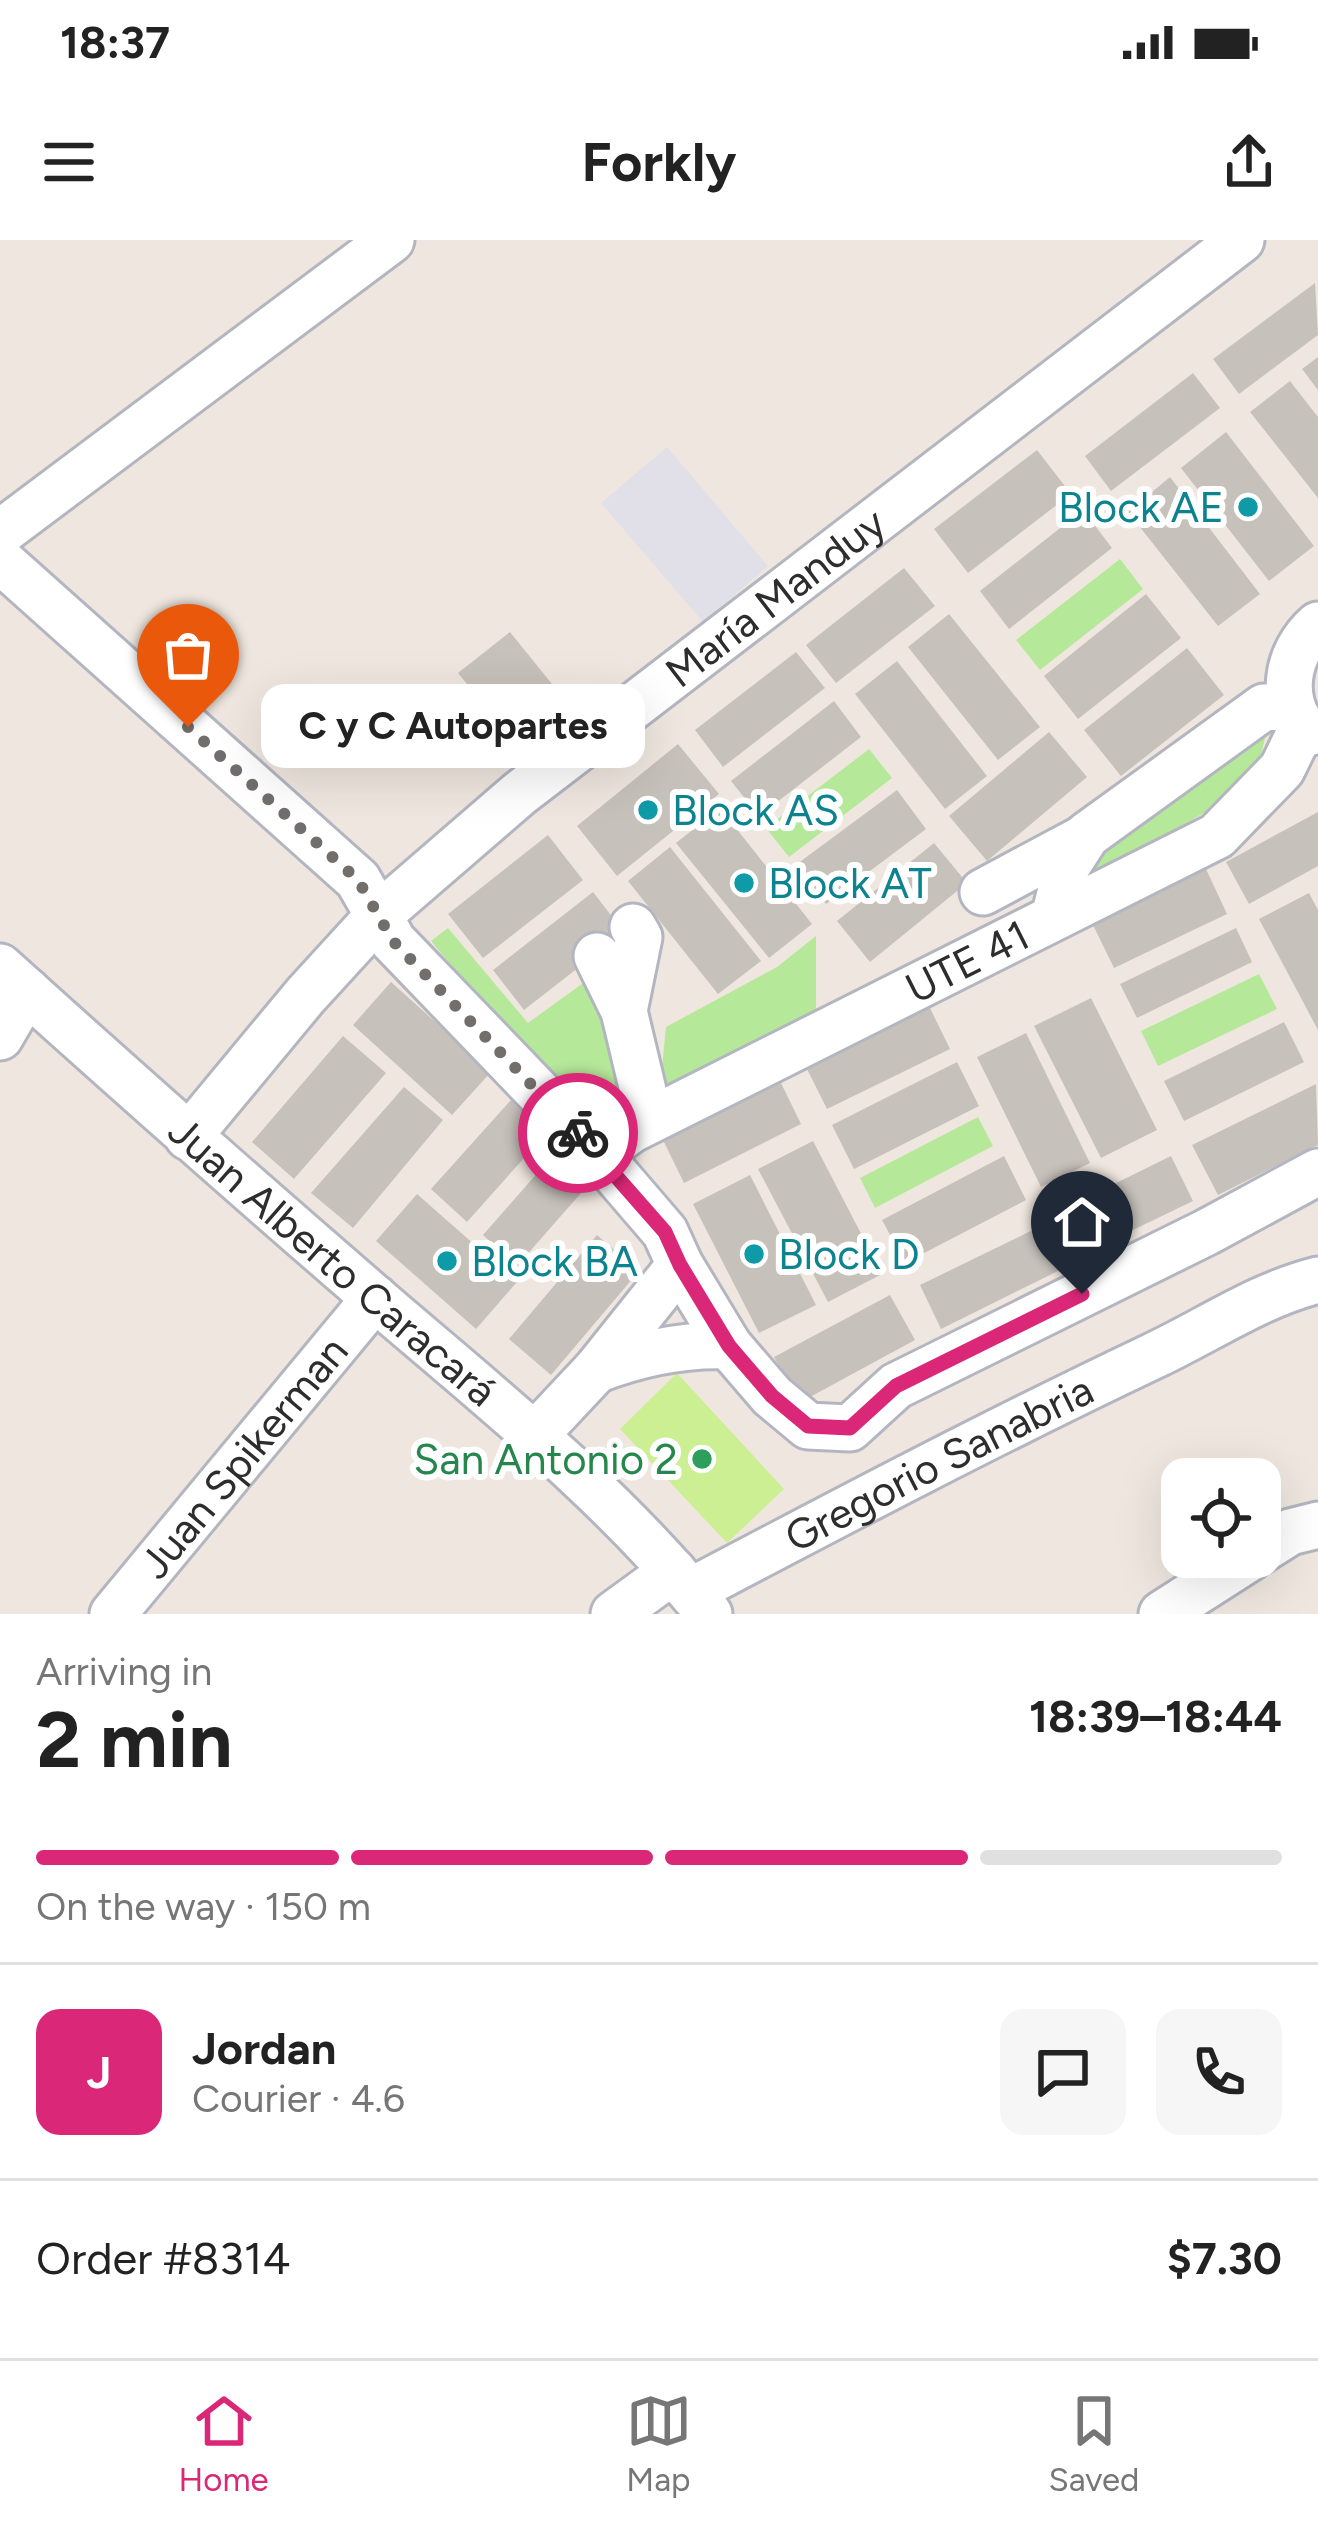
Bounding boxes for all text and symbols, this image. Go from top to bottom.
text: 18:37 [60,15,170,69]
icon: menu [36,129,102,195]
icon: share [1216,129,1282,195]
text: Forkly [582,130,736,195]
place label: Block AE [1058,482,1224,533]
marker: Block AE [1235,494,1261,520]
street label: María Manduy [656,497,896,698]
pin [137,604,239,727]
icon: bag [155,622,221,688]
callout: C y C Autopartes [260,685,644,769]
text: C y C Autopartes [299,702,607,749]
place label: Block AS [672,785,839,836]
marker: Block AS [635,797,661,823]
place label: Block AT [768,858,932,909]
marker: Block AT [731,870,757,896]
street label: UTE 41 [897,910,1038,1014]
courier [518,1073,638,1193]
icon: bike [545,1100,611,1166]
street label: Juan Alberto Caracará [158,1105,507,1417]
pin [1031,1171,1133,1294]
icon: home [1049,1189,1115,1255]
place label: Block D [778,1229,920,1280]
place label: Block BA [471,1236,638,1287]
marker: Block D [741,1241,767,1267]
marker: Block BA [434,1248,460,1274]
street label: Juan Spikerman [129,1326,358,1588]
street label: Gregorio Sanabria [776,1364,1101,1563]
place label: San Antonio 2 [414,1434,678,1485]
marker: San Antonio 2 [689,1446,715,1472]
map controls [1161,1458,1281,1578]
button: locate [1161,1458,1281,1578]
text: Arriving in [36,1648,212,1695]
text: 18:39–18:44 [1029,1689,1282,1743]
text: 2 min [36,1693,232,1787]
text: On the way · 150 m [36,1883,371,1930]
button: chat [1000,2009,1126,2135]
button: phone [1156,2009,1282,2135]
text: Jordan [192,2021,336,2075]
text: J [87,2045,111,2099]
text: Courier · 4.6 [192,2075,405,2122]
text: Order #8314 [36,2231,290,2285]
text: $7.30 [1167,2231,1282,2285]
tab: Home [178,2388,269,2499]
tab: Map [626,2388,692,2499]
tab: Saved [1048,2388,1139,2499]

